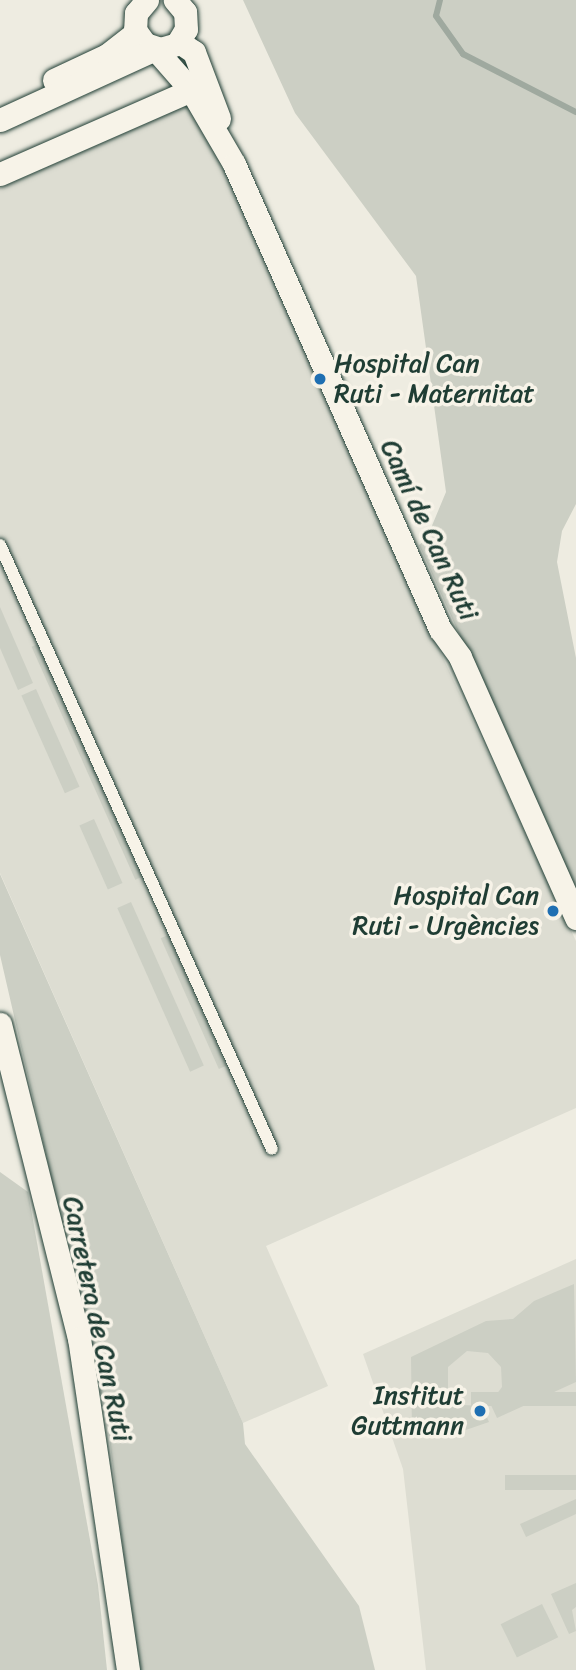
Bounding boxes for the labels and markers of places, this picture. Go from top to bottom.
place label: Hospital Can Ruti - Maternitat [334,348,535,410]
marker: Hospital Can Ruti - Maternitat [312,371,328,387]
place label: Hospital Can Ruti - Urgències [351,880,539,942]
marker: Hospital Can Ruti - Urgències [545,903,561,919]
place label: Institut Guttmann [351,1380,464,1442]
marker: Institut Guttmann [470,1401,490,1421]

